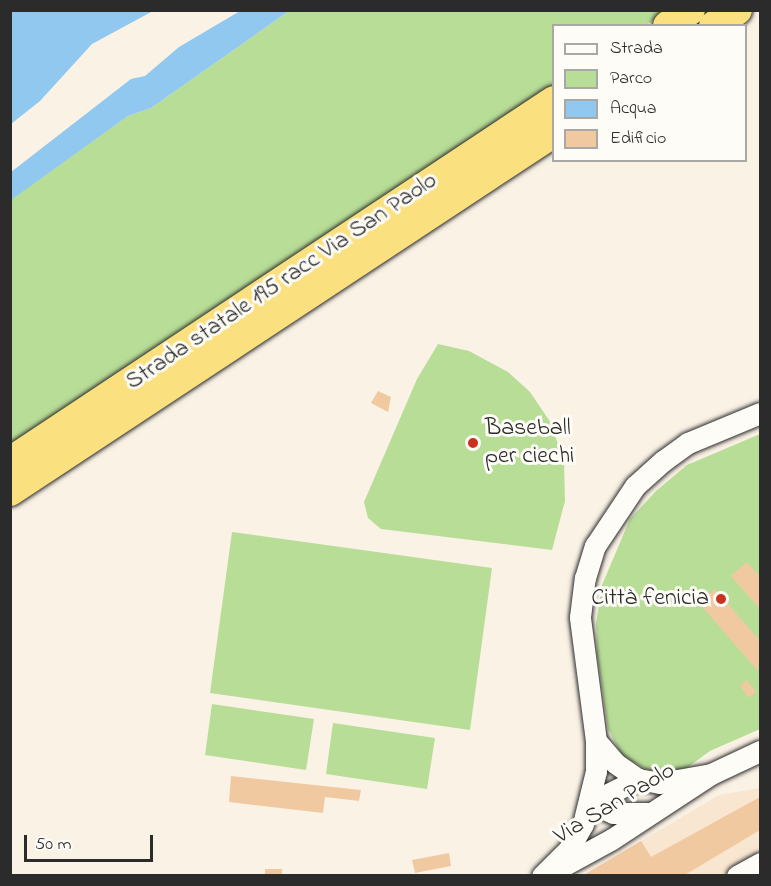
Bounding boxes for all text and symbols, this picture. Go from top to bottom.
legend [552,24,747,162]
text: Strada [610,36,663,62]
text: Parco [610,66,652,92]
text: Acqua [610,96,657,122]
text: Edificio [610,126,666,152]
street label: Strada statale 195 racc Via San Paolo [121,167,443,397]
place label: Baseball per ciechi [485,415,574,471]
marker: Baseball per ciechi [466,436,480,450]
place label: Città fenicia [591,585,709,613]
marker: Città fenicia [714,592,728,606]
street label: Via San Paolo [549,757,681,851]
scale bar [27,823,156,861]
text: 50 m [35,832,72,858]

